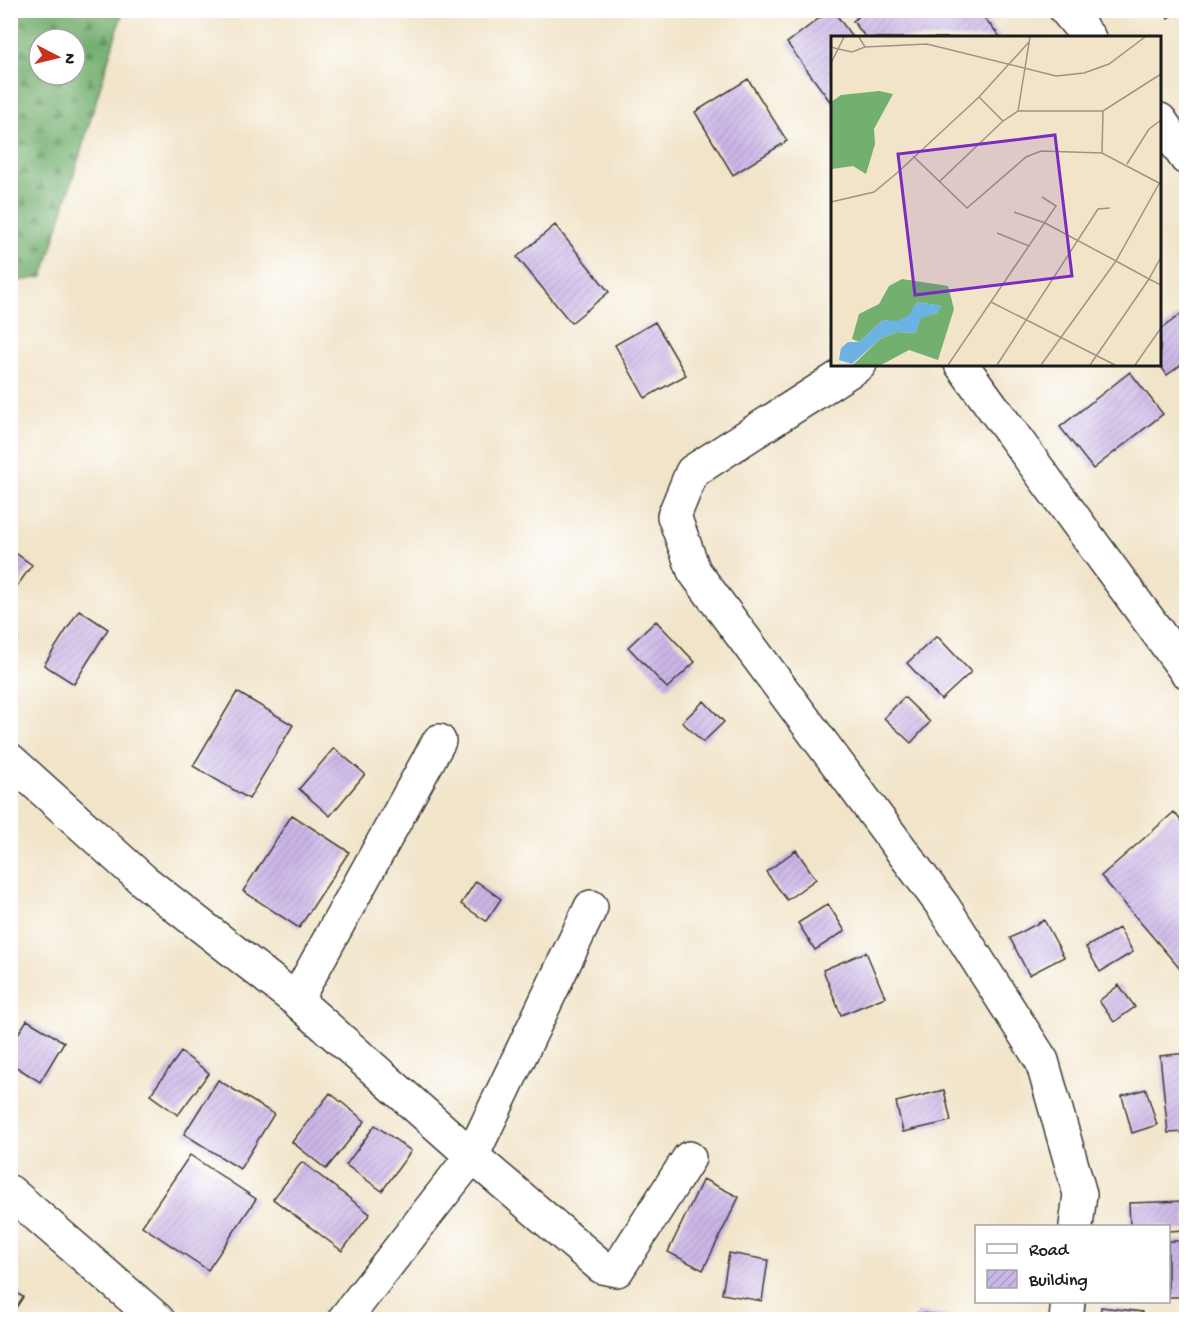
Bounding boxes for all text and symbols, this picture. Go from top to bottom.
north arrow [27,27,87,87]
inset map [831,36,1161,366]
text: N [58,52,78,65]
legend [975,1225,1170,1303]
text: Road [1029,1241,1070,1262]
text: Building [1028,1271,1088,1292]

